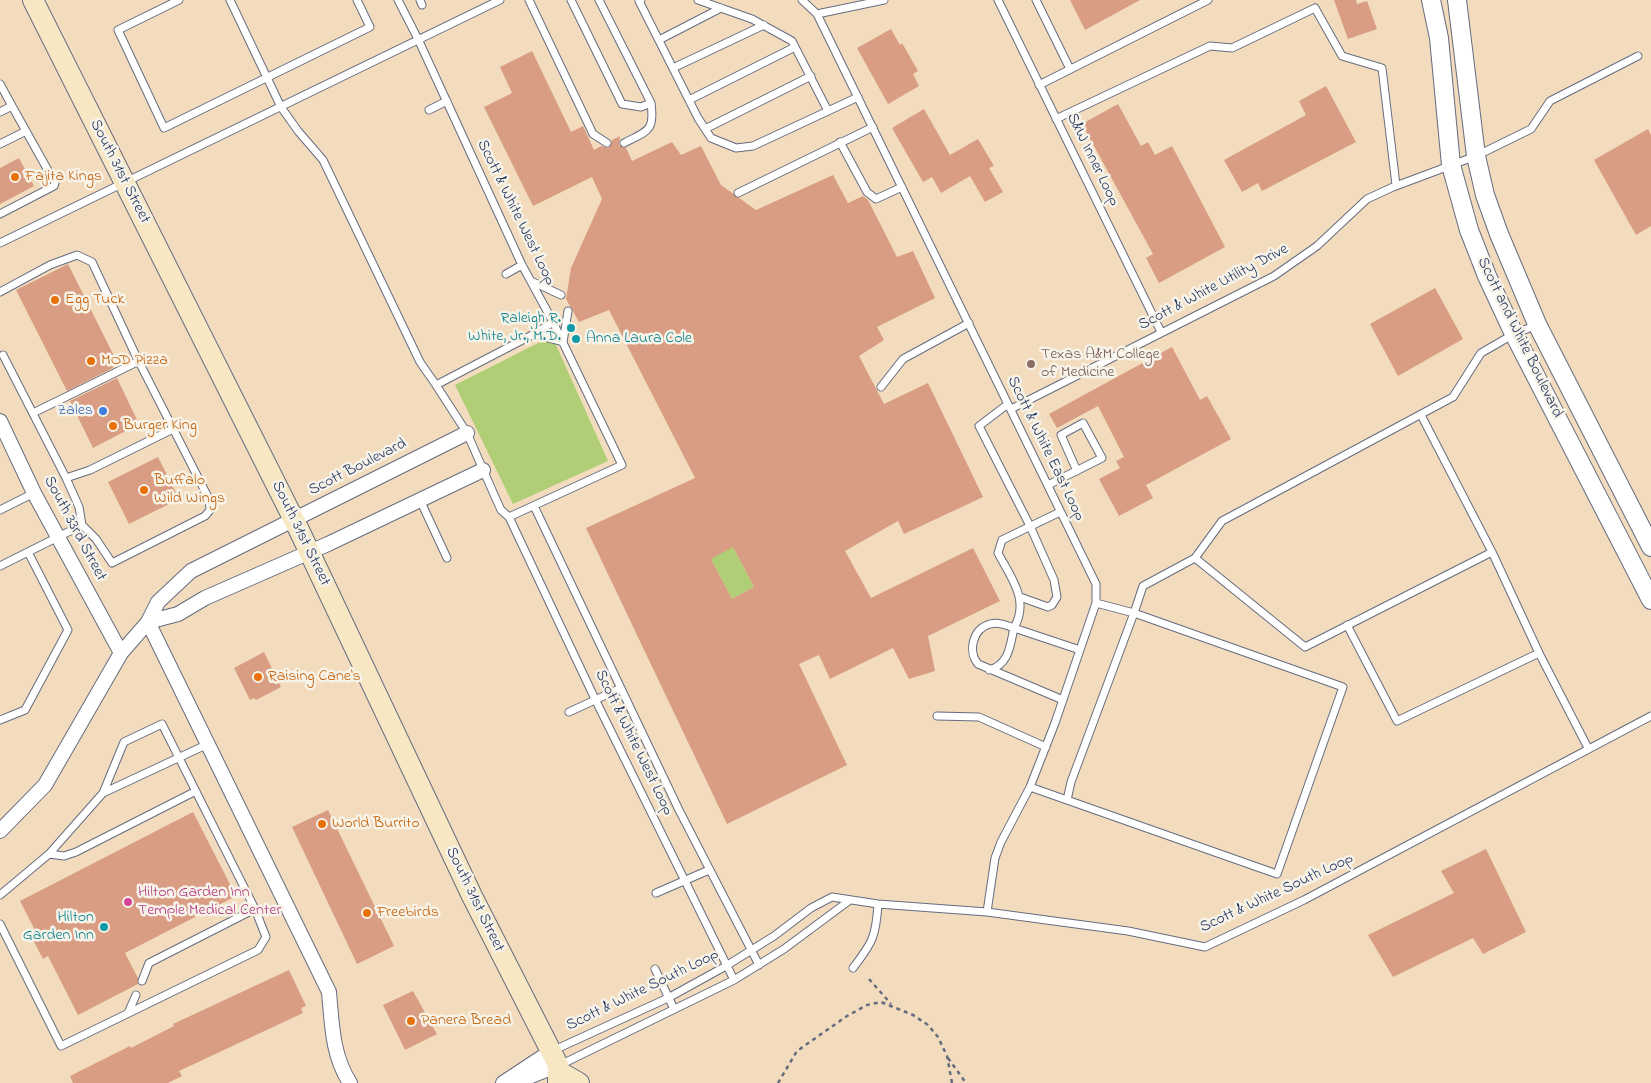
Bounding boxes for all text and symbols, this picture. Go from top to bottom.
street label: S&W Inner Loop [1061,110,1123,210]
street label: South 31st Street [85,117,153,227]
street label: Scott & White West Loop [471,137,559,289]
place label: Fajita Kings [25,167,102,187]
marker: Fajita Kings [9,171,21,183]
street label: Scott & White Utility Drive [1136,240,1292,336]
street label: Scott and White Boulevard [1472,255,1566,421]
place label: Egg Tuck [65,290,125,310]
marker: Egg Tuck [49,294,61,306]
place label: Raleigh R. White, Jr., M.D. [468,309,561,347]
marker: Raleigh R. White, Jr., M.D. [565,322,577,334]
place label: Anna Laura Cole [586,329,692,349]
marker: Anna Laura Cole [570,333,582,345]
place label: Texas A&M College of Medicine [1041,345,1160,383]
place label: MOD Pizza [101,351,168,371]
marker: MOD Pizza [85,355,97,367]
marker: Texas A&M College of Medicine [1025,358,1037,370]
street label: Scott & White East Loop [1002,374,1088,524]
place label: Zales [57,401,93,421]
marker: Zales [97,405,109,417]
place label: Burger King [123,416,197,436]
marker: Burger King [107,420,119,432]
street label: Scott Boulevard [306,435,410,501]
place label: Buffalo Wild Wings [154,471,225,509]
street label: South 33rd Street [38,473,110,585]
street label: South 31st Street [266,478,334,590]
marker: Buffalo Wild Wings [138,484,150,496]
place label: Raising Cane's [268,667,361,687]
street label: Scott & White West Loop [589,667,677,819]
marker: Raising Cane's [252,671,264,683]
place label: World Burrito [332,814,420,834]
marker: World Burrito [316,818,328,830]
street label: South 31st Street [440,844,508,956]
street label: Scott & White South Loop [1197,850,1357,938]
place label: Hilton Garden Inn Temple Medical Center [138,883,281,921]
marker: Hilton Garden Inn Temple Medical Center [122,896,134,908]
place label: Freebirds [377,903,439,923]
marker: Freebirds [361,907,373,919]
place label: Hilton Garden Inn [23,908,94,946]
marker: Hilton Garden Inn [98,921,110,933]
street label: Scott & White South Loop [564,946,722,1036]
place label: Panera Bread [421,1011,511,1031]
marker: Panera Bread [405,1015,417,1027]

